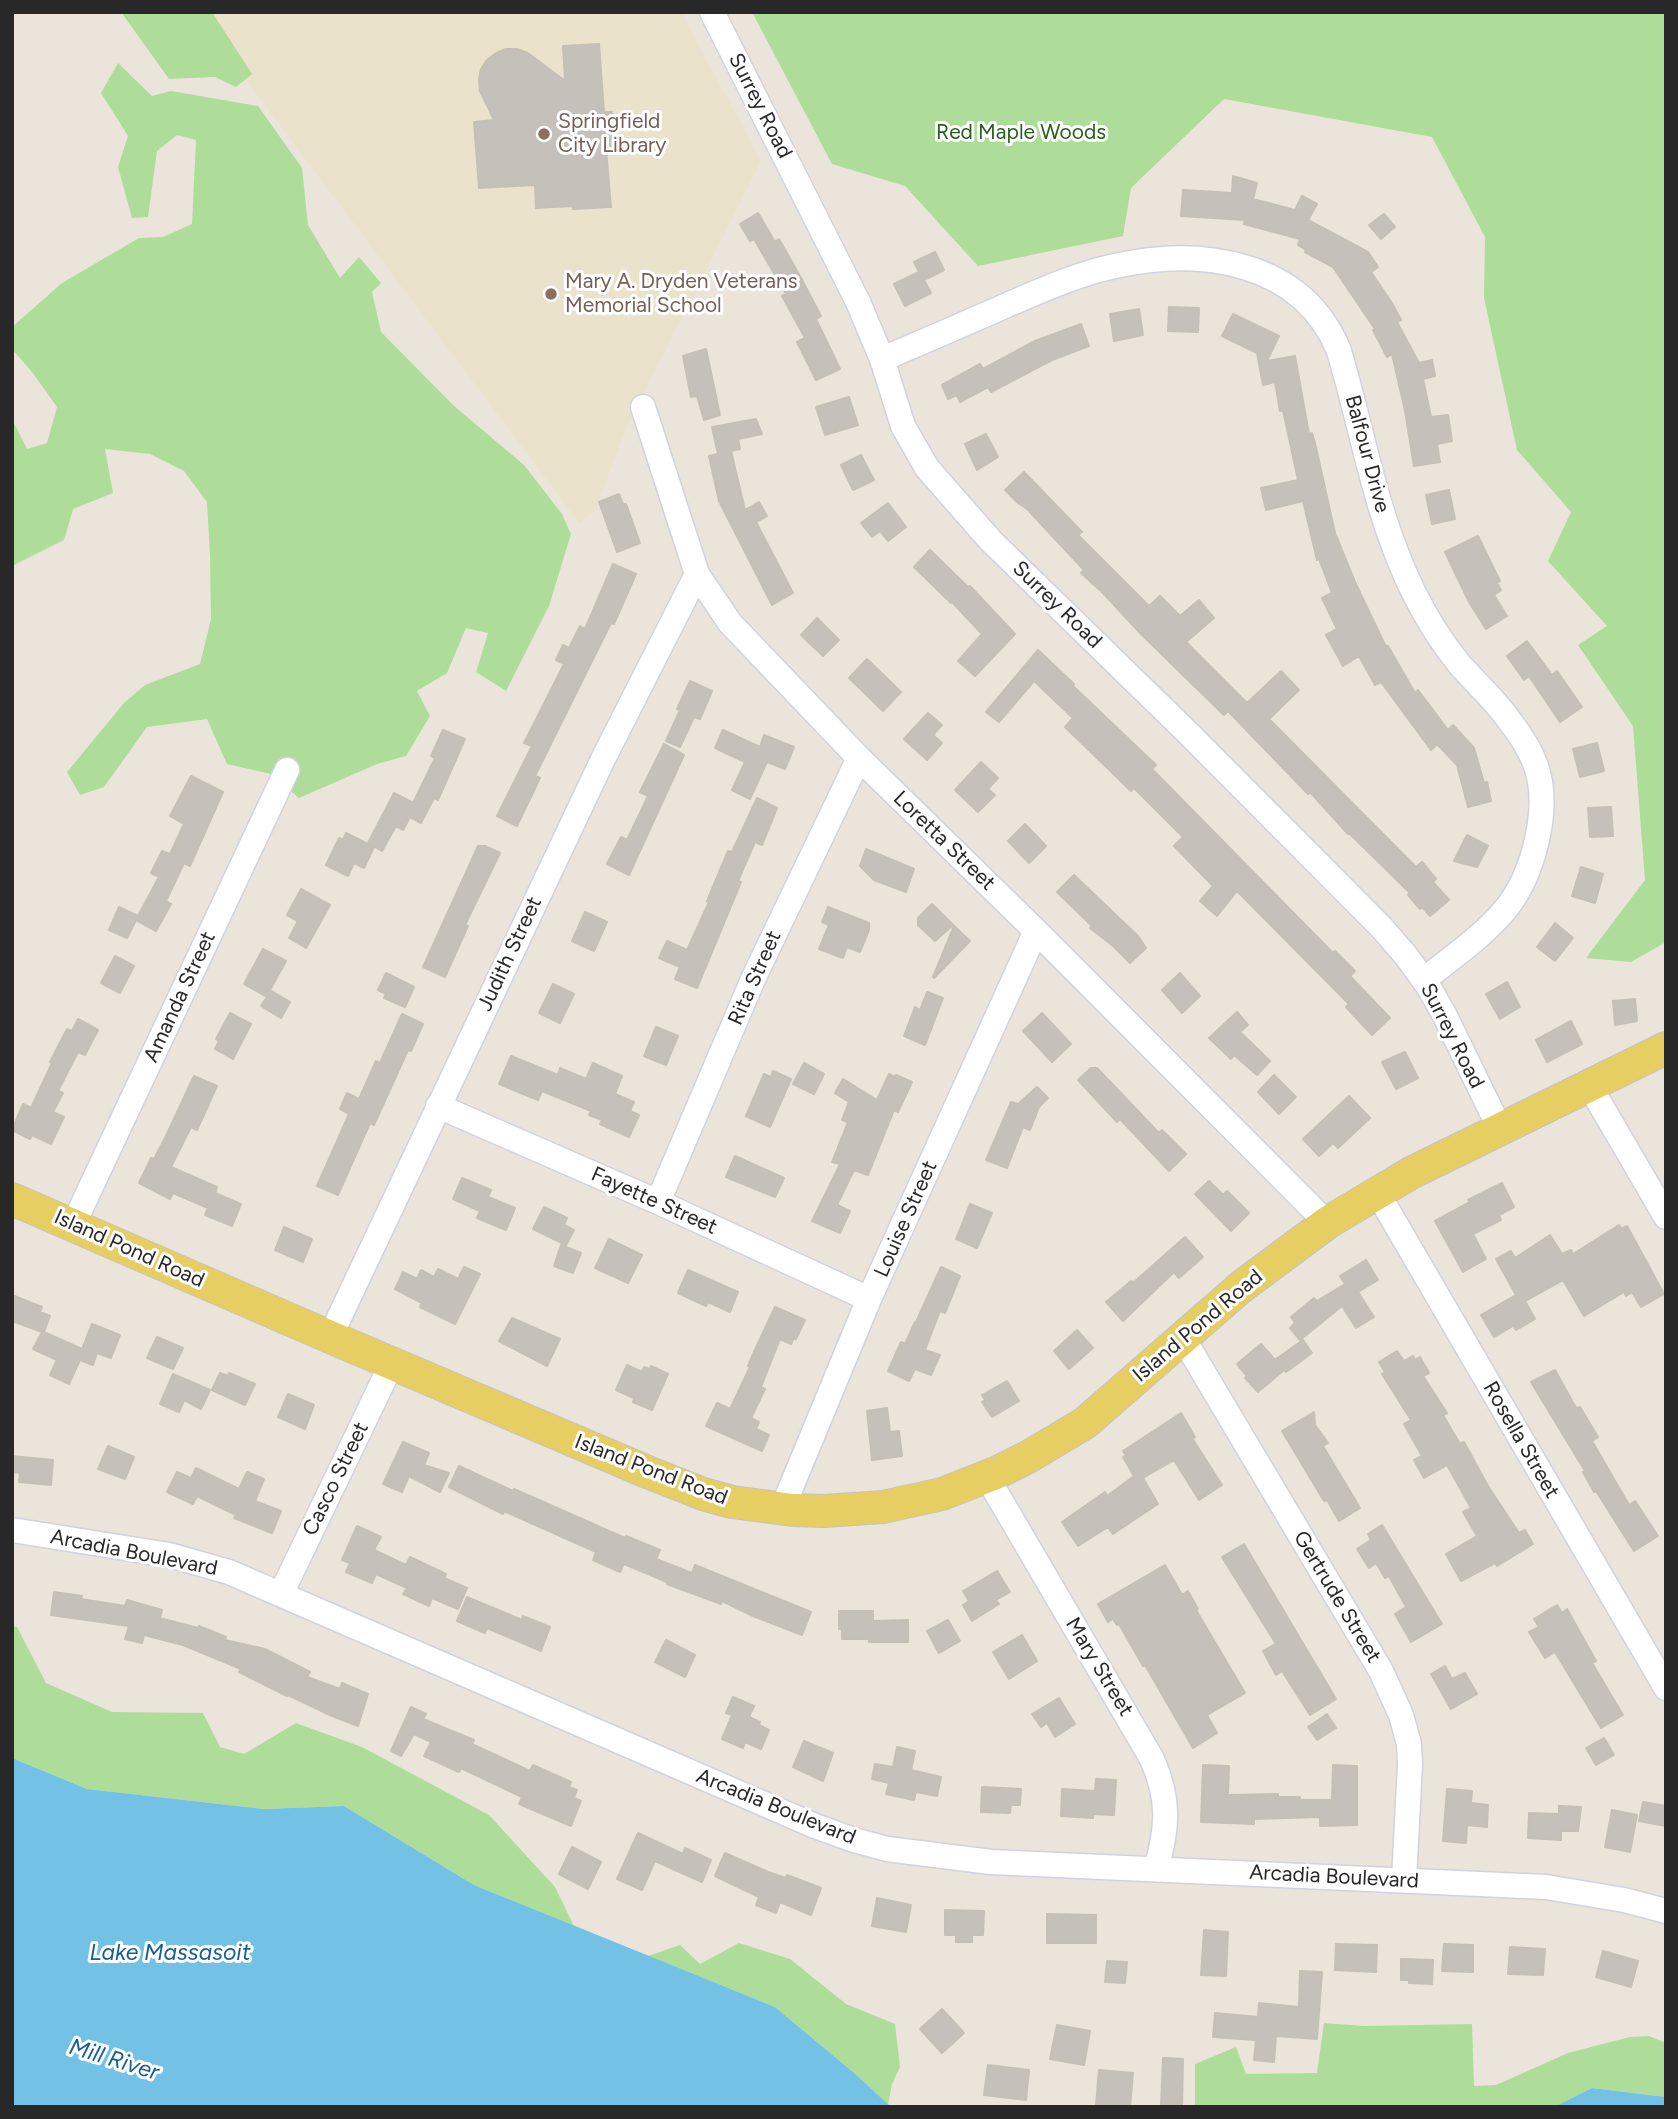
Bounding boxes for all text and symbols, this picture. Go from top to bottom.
street label: Surrey Road [723,49,797,163]
place label: Springfield City Library [558,109,666,159]
park label: Red Maple Woods [936,120,1106,146]
marker: Springfield City Library [536,126,552,142]
place label: Mary A. Dryden Veterans Memorial School [565,269,797,319]
marker: Mary A. Dryden Veterans Memorial School [543,286,559,302]
street label: Balfour Drive [1339,393,1395,515]
street label: Surrey Road [1007,556,1107,654]
street label: Loretta Street [888,786,1000,896]
street label: Judith Street [473,893,547,1015]
street label: Rita Street [723,927,787,1029]
street label: Amanda Street [139,928,221,1066]
street label: Surrey Road [1415,979,1489,1093]
street label: Louise Street [869,1157,943,1281]
street label: Fayette Street [587,1162,721,1240]
street label: Island Pond Road [50,1205,208,1293]
street label: Island Pond Road [1128,1264,1268,1388]
street label: Rosella Street [1477,1377,1565,1503]
street label: Casco Street [298,1418,374,1540]
street label: Island Pond Road [571,1429,731,1511]
street label: Arcadia Boulevard [48,1524,220,1582]
street label: Gertrude Street [1288,1527,1386,1667]
street label: Mary Street [1060,1613,1138,1721]
street label: Arcadia Boulevard [693,1764,859,1850]
street label: Arcadia Boulevard [1249,1860,1419,1894]
water label: Lake Massasoit [89,1939,251,1967]
water label: Mill River [66,2033,162,2087]

